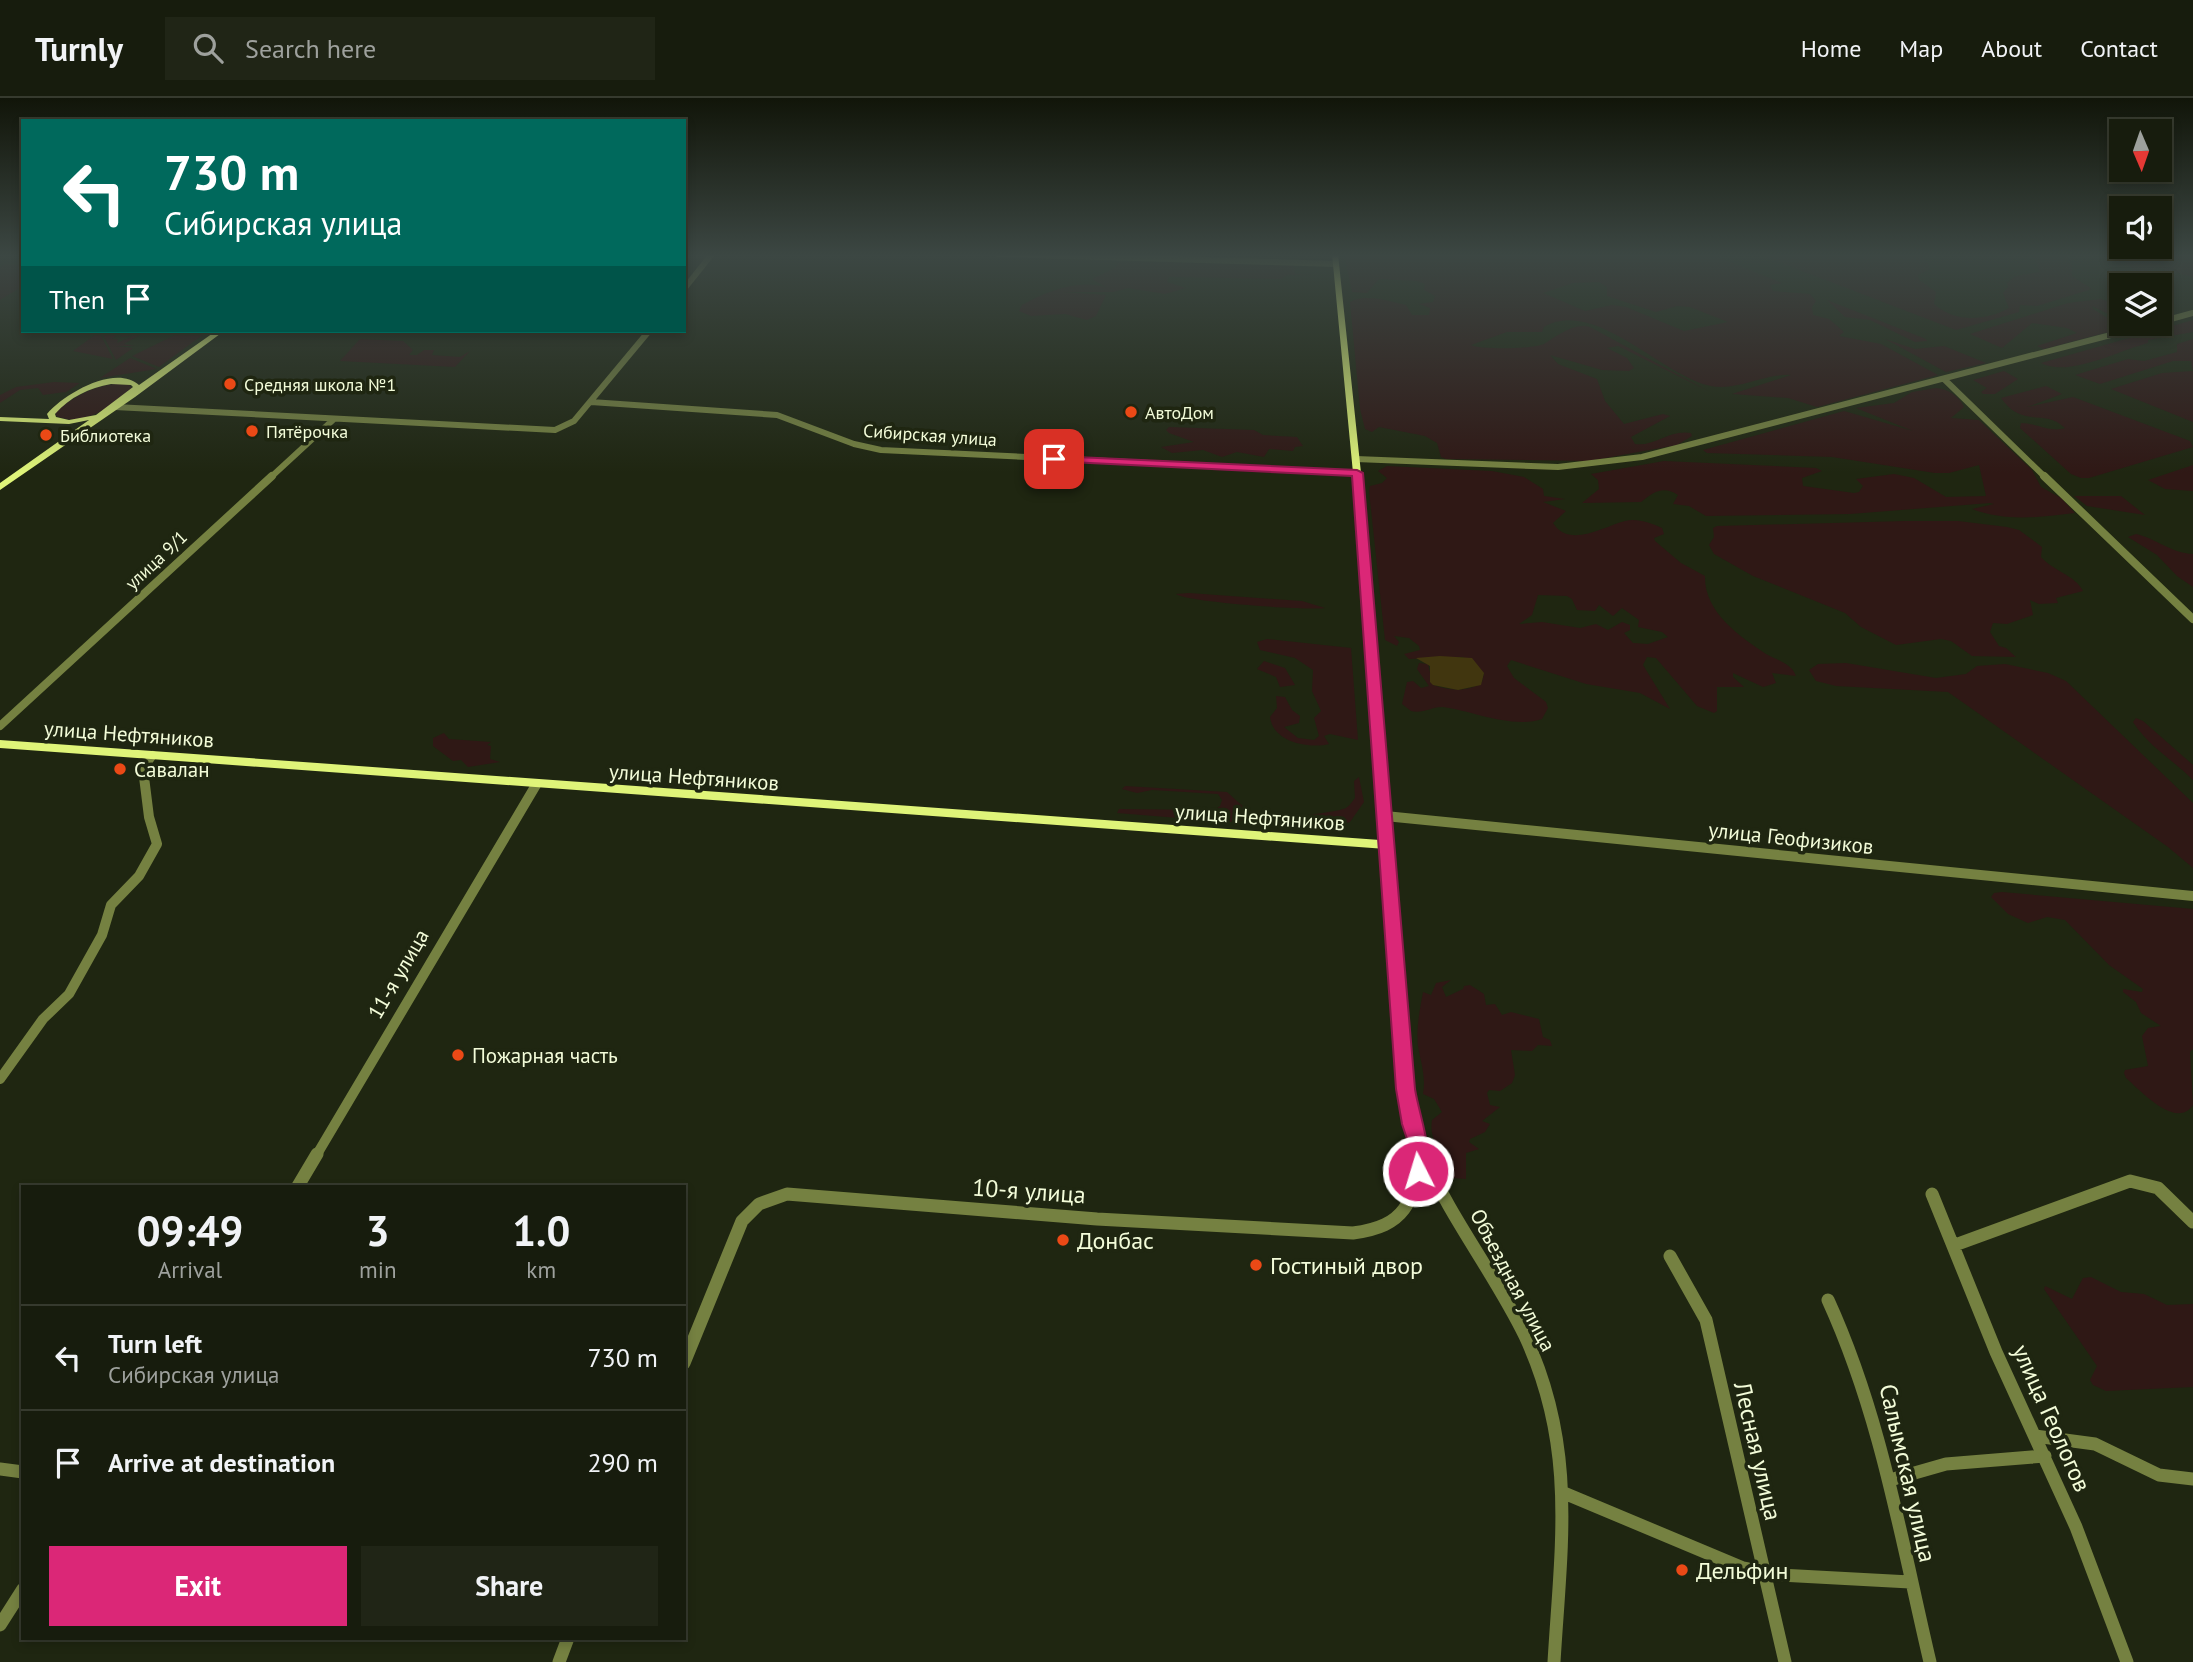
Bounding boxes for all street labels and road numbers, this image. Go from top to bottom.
street label: Сибирская улица [862,419,998,451]
street label: улица 9/1 [120,525,192,595]
street label: улица Нефтяников [43,715,215,753]
street label: улица Нефтяников [608,758,780,796]
street label: улица Нефтяников [1174,798,1346,836]
street label: улица Геофизиков [1707,816,1875,860]
street label: 11-я улица [361,924,435,1024]
street label: 10-я улица [971,1172,1087,1210]
street label: Объездная улица [1464,1204,1562,1356]
street label: улица Геологов [2006,1339,2098,1497]
street label: Лесная улица [1727,1378,1789,1523]
street label: Салымская улица [1872,1381,1944,1565]

